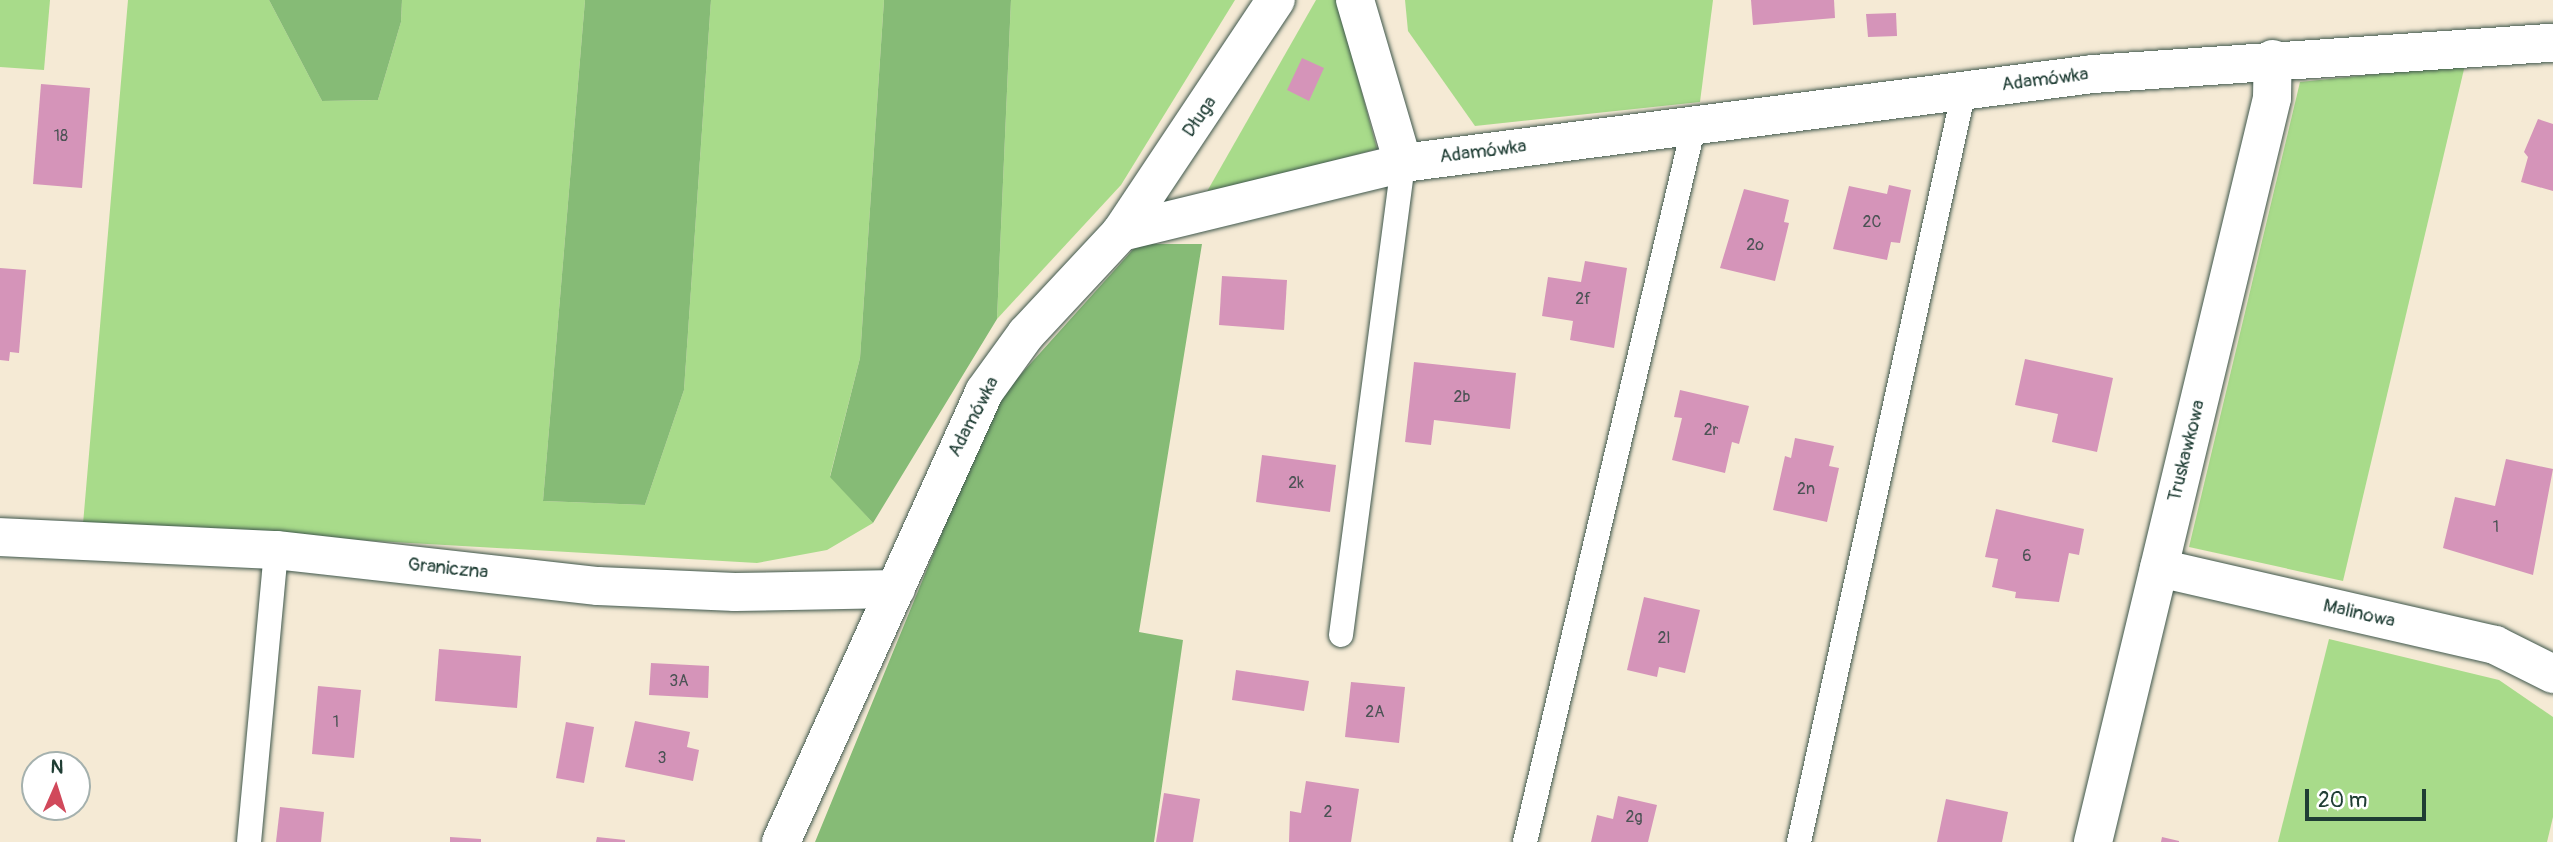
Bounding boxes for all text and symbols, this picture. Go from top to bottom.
street label: Adamówka [2000,63,2090,97]
street label: Długa [1178,92,1222,142]
house number: 18 [54,126,68,146]
street label: Adamówka [1438,135,1528,169]
house number: 2C [1863,212,1881,232]
house number: 2o [1746,235,1764,255]
house number: 2f [1575,289,1591,309]
street label: Adamówka [943,373,1005,461]
house number: 2b [1454,387,1470,407]
street label: Truskawkowa [2163,398,2211,504]
house number: 2r [1704,420,1718,440]
house number: 2k [1288,473,1304,493]
house number: 2n [1797,479,1815,499]
house number: 1 [2493,517,2499,537]
house number: 6 [2022,546,2032,566]
street label: Graniczna [407,553,489,585]
street label: Malinowa [2321,595,2397,633]
house number: 2l [1658,628,1670,648]
house number: 3A [669,671,689,691]
house number: 2A [1365,702,1385,722]
house number: 1 [333,712,339,732]
house number: 3 [658,748,666,768]
north arrow [21,751,91,821]
text: N [50,755,64,779]
scale bar [2308,776,2429,820]
text: 20 m [2318,787,2367,814]
house number: 2 [1324,802,1332,822]
house number: 2g [1626,807,1642,827]

